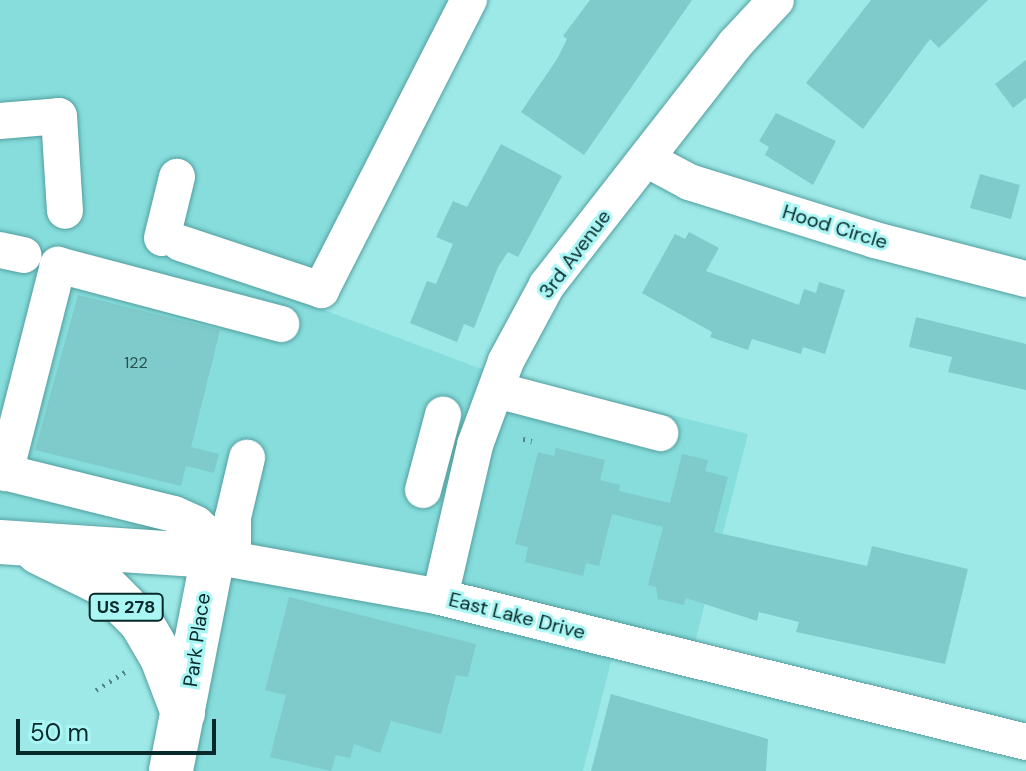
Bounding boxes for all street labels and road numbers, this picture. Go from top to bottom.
street label: Hood Circle [780,200,890,254]
street label: 3rd Avenue [534,205,616,303]
street label: East Lake Drive [446,587,588,645]
street label: Park Place [179,592,215,688]
road number: US 278 [88,593,164,621]

